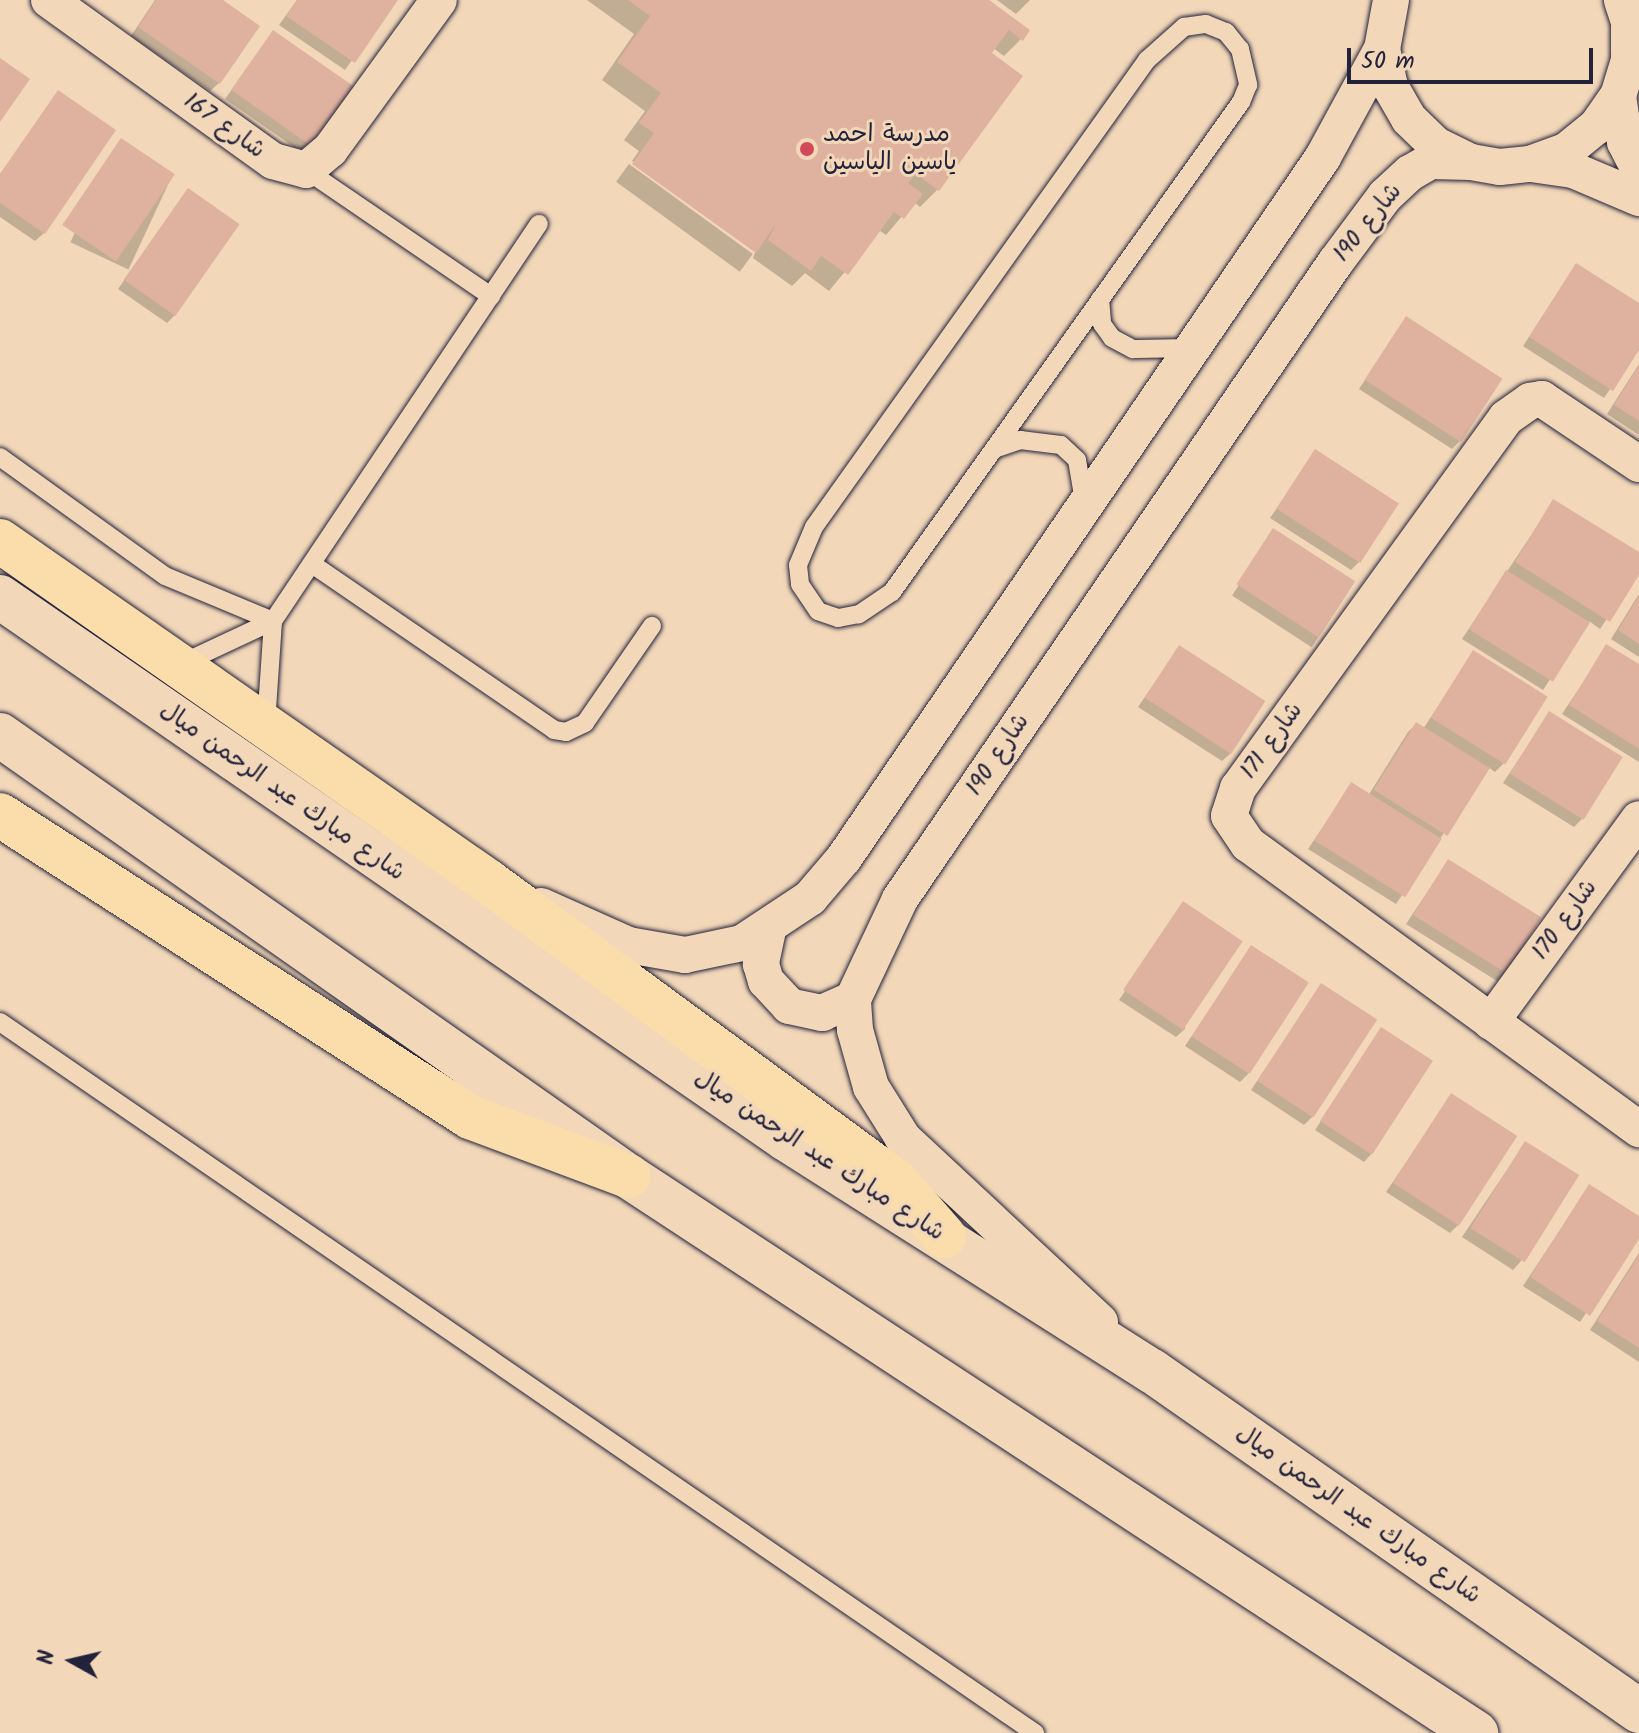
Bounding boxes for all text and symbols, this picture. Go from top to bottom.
scale bar [1351,32,1597,82]
text: 50 m [1361,42,1415,81]
street label: شارع 167 [178,87,270,165]
place label: مدرسة احمد ياسين الياسين [823,121,957,177]
marker: مدرسة احمد ياسين الياسين [798,140,816,158]
street label: شارع 190 [1328,178,1408,268]
street label: شارع مبارك عبد الرحمن ميال [154,696,410,888]
street label: شارع 171 [1235,697,1309,785]
street label: شارع 190 [960,708,1036,802]
street label: شارع 170 [1526,874,1604,966]
street label: شارع مبارك عبد الرحمن ميال [689,1064,949,1248]
street label: شارع مبارك عبد الرحمن ميال [1230,1419,1486,1611]
north arrow [32,1621,112,1701]
text: N [29,1648,66,1667]

